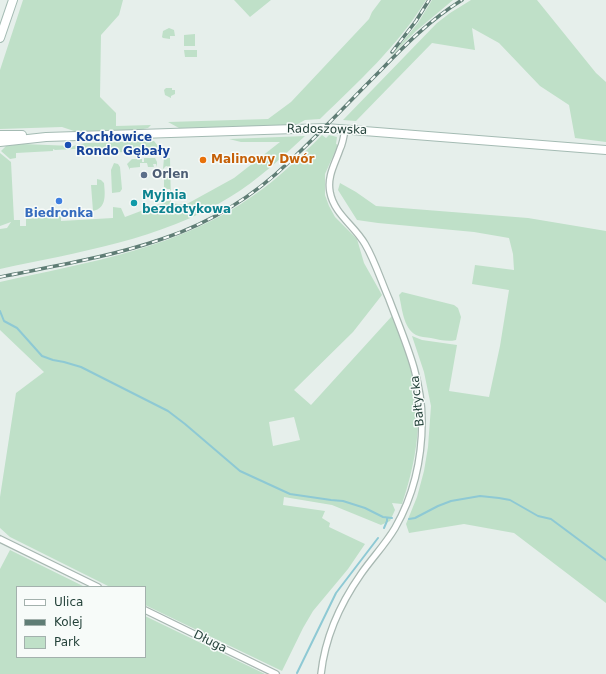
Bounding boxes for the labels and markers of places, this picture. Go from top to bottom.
place label: Kochłowice Rondo Gębały [76,131,170,159]
marker: Kochłowice Rondo Gębały [63,140,73,150]
place label: Malinowy Dwór [211,153,314,167]
marker: Malinowy Dwór [198,155,208,165]
place label: Orlen [152,168,189,182]
marker: Orlen [139,170,149,180]
place label: Myjnia bezdotykowa [142,189,231,217]
marker: Biedronka [54,196,64,206]
marker: Myjnia bezdotykowa [129,198,139,208]
place label: Biedronka [25,207,93,221]

